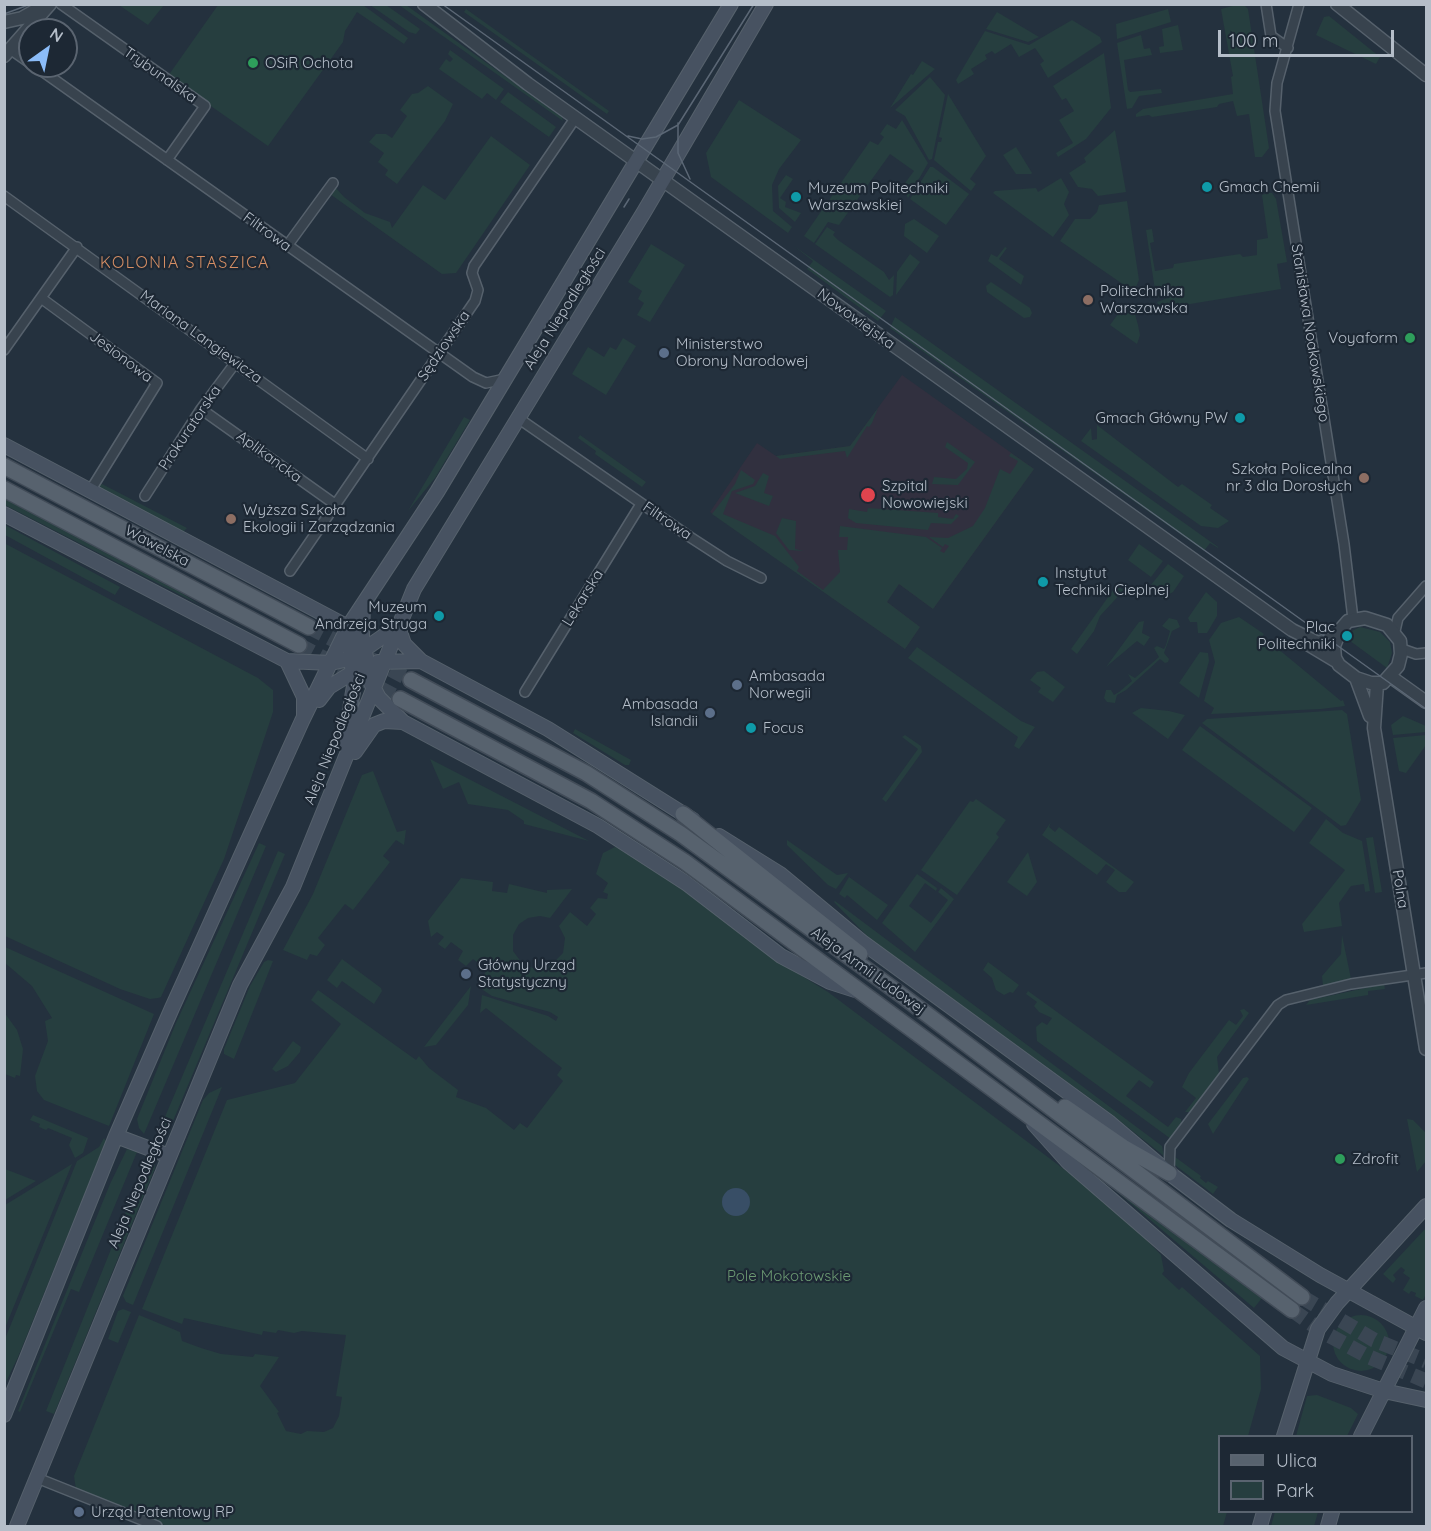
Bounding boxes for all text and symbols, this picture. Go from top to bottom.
north arrow [18,18,78,78]
scale bar [1221,18,1396,56]
text: N [46,23,67,46]
text: 100 m [1229,29,1278,52]
street label: Trybunalska [120,43,200,107]
place label: OSiR Ochota [265,54,353,72]
marker: OSiR Ochota [246,56,260,70]
place label: Gmach Chemii [1219,178,1319,196]
place label: Muzeum Politechniki Warszawskiej [808,179,948,214]
marker: Gmach Chemii [1200,180,1214,194]
marker: Muzeum Politechniki Warszawskiej [789,190,803,204]
street label: Filtrowa [239,209,295,255]
street label: Stanisława Noakowskiego [1287,243,1333,423]
street label: Aleja Niepodległości [520,245,610,373]
district label: KOLONIA STASZICA [100,253,270,273]
place label: Politechnika Warszawska [1100,282,1188,317]
street label: Nowowiejska [814,285,898,353]
street label: Mariana Langiewicza [136,287,266,387]
marker: Politechnika Warszawska [1081,293,1095,307]
street label: Sędziowska [414,307,474,385]
street label: Jesionowa [86,327,156,387]
place label: Voyaform [1328,329,1398,347]
marker: Voyaform [1403,331,1417,345]
place label: Ministerstwo Obrony Narodowej [676,335,809,370]
marker: Ministerstwo Obrony Narodowej [657,346,671,360]
street label: Prokuratorska [155,382,225,474]
place label: Gmach Główny PW [1095,409,1228,427]
marker: Gmach Główny PW [1233,411,1247,425]
street label: Aplikancka [233,427,305,487]
place label: Szkoła Policealna nr 3 dla Dorosłych [1226,460,1352,495]
marker: Szkoła Policealna nr 3 dla Dorosłych [1357,471,1371,485]
place label: Szpital Nowowiejski [882,477,968,512]
marker: Szpital Nowowiejski [859,486,877,504]
street label: Filtrowa [639,498,695,544]
place label: Wyższa Szkoła Ekologii i Zarządzania [243,501,395,536]
marker: Wyższa Szkoła Ekologii i Zarządzania [224,512,238,526]
street label: Wawelska [122,521,192,571]
place label: Instytut Techniki Cieplnej [1055,564,1169,599]
street label: Lekarska [559,566,607,630]
marker: Instytut Techniki Cieplnej [1036,575,1050,589]
place label: Muzeum Andrzeja Struga [315,598,427,633]
marker: Muzeum Andrzeja Struga [432,609,446,623]
place label: Plac Politechniki [1258,618,1335,653]
marker: Plac Politechniki [1340,629,1354,643]
place label: Ambasada Norwegii [749,667,825,702]
street label: Aleja Niepodległości [300,671,370,807]
marker: Ambasada Norwegii [730,678,744,692]
place label: Ambasada Islandii [622,695,698,730]
marker: Ambasada Islandii [703,706,717,720]
place label: Focus [763,719,804,737]
marker: Focus [744,721,758,735]
street label: Polna [1388,868,1412,910]
street label: Aleja Armii Ludowej [807,923,929,1019]
place label: Główny Urząd Statystyczny [478,956,575,991]
marker: Główny Urząd Statystyczny [459,967,473,981]
street label: Aleja Niepodległości [104,1115,176,1251]
place label: Zdrofit [1352,1150,1399,1168]
marker: Zdrofit [1333,1152,1347,1166]
park label: Pole Mokotowskie [727,1267,851,1285]
legend [1218,1435,1413,1513]
text: Ulica [1276,1449,1317,1472]
text: Park [1276,1479,1314,1502]
place label: Urząd Patentowy RP [91,1503,234,1521]
marker: Urząd Patentowy RP [72,1505,86,1519]

